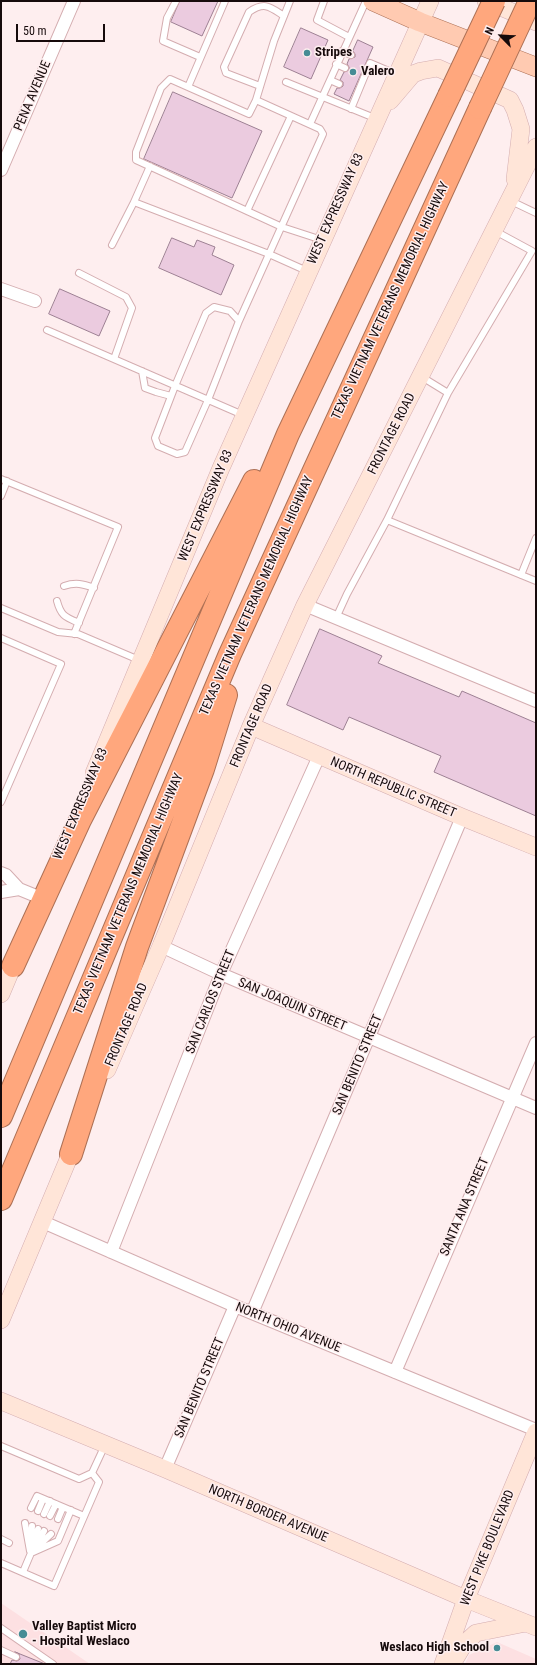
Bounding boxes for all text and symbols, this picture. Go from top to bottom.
scale bar [18,16,107,42]
north arrow [481,16,521,56]
text: 50 m [23,24,47,38]
text: N [482,25,497,37]
place label: Stripes [315,45,352,61]
marker: Stripes [302,48,312,58]
street label: PENA AVENUE [11,59,55,133]
place label: Valero [361,64,394,80]
marker: Valero [348,67,358,77]
street label: WEST EXPRESSWAY 83 [305,151,367,267]
street label: TEXAS VIETNAM VETERANS MEMORIAL HIGHWAY [329,180,453,422]
street label: FRONTAGE ROAD [365,391,419,477]
street label: WEST EXPRESSWAY 83 [175,448,237,564]
street label: TEXAS VIETNAM VETERANS MEMORIAL HIGHWAY [197,474,317,718]
street label: FRONTAGE ROAD [227,682,277,770]
street label: WEST EXPRESSWAY 83 [50,746,112,862]
street label: NORTH REPUBLIC STREET [328,754,458,822]
street label: TEXAS VIETNAM VETERANS MEMORIAL HIGHWAY [71,771,187,1017]
street label: SAN CARLOS STREET [183,948,239,1056]
street label: SAN JOAQUIN STREET [235,975,349,1035]
street label: FRONTAGE ROAD [102,981,152,1069]
street label: SAN BENITO STREET [330,1012,386,1118]
street label: SANTA ANA STREET [437,1156,493,1258]
street label: NORTH OHIO AVENUE [233,1300,343,1356]
street label: SAN BENITO STREET [172,1335,228,1441]
street label: NORTH BORDER AVENUE [206,1482,330,1546]
street label: WEST PIKE BOULEVARD [458,1488,518,1608]
place label: Valley Baptist Micro - Hospital Weslaco [32,1619,136,1650]
marker: Valley Baptist Micro - Hospital Weslaco [17,1628,29,1640]
place label: Weslaco High School [380,1640,489,1656]
marker: Weslaco High School [492,1643,502,1653]

